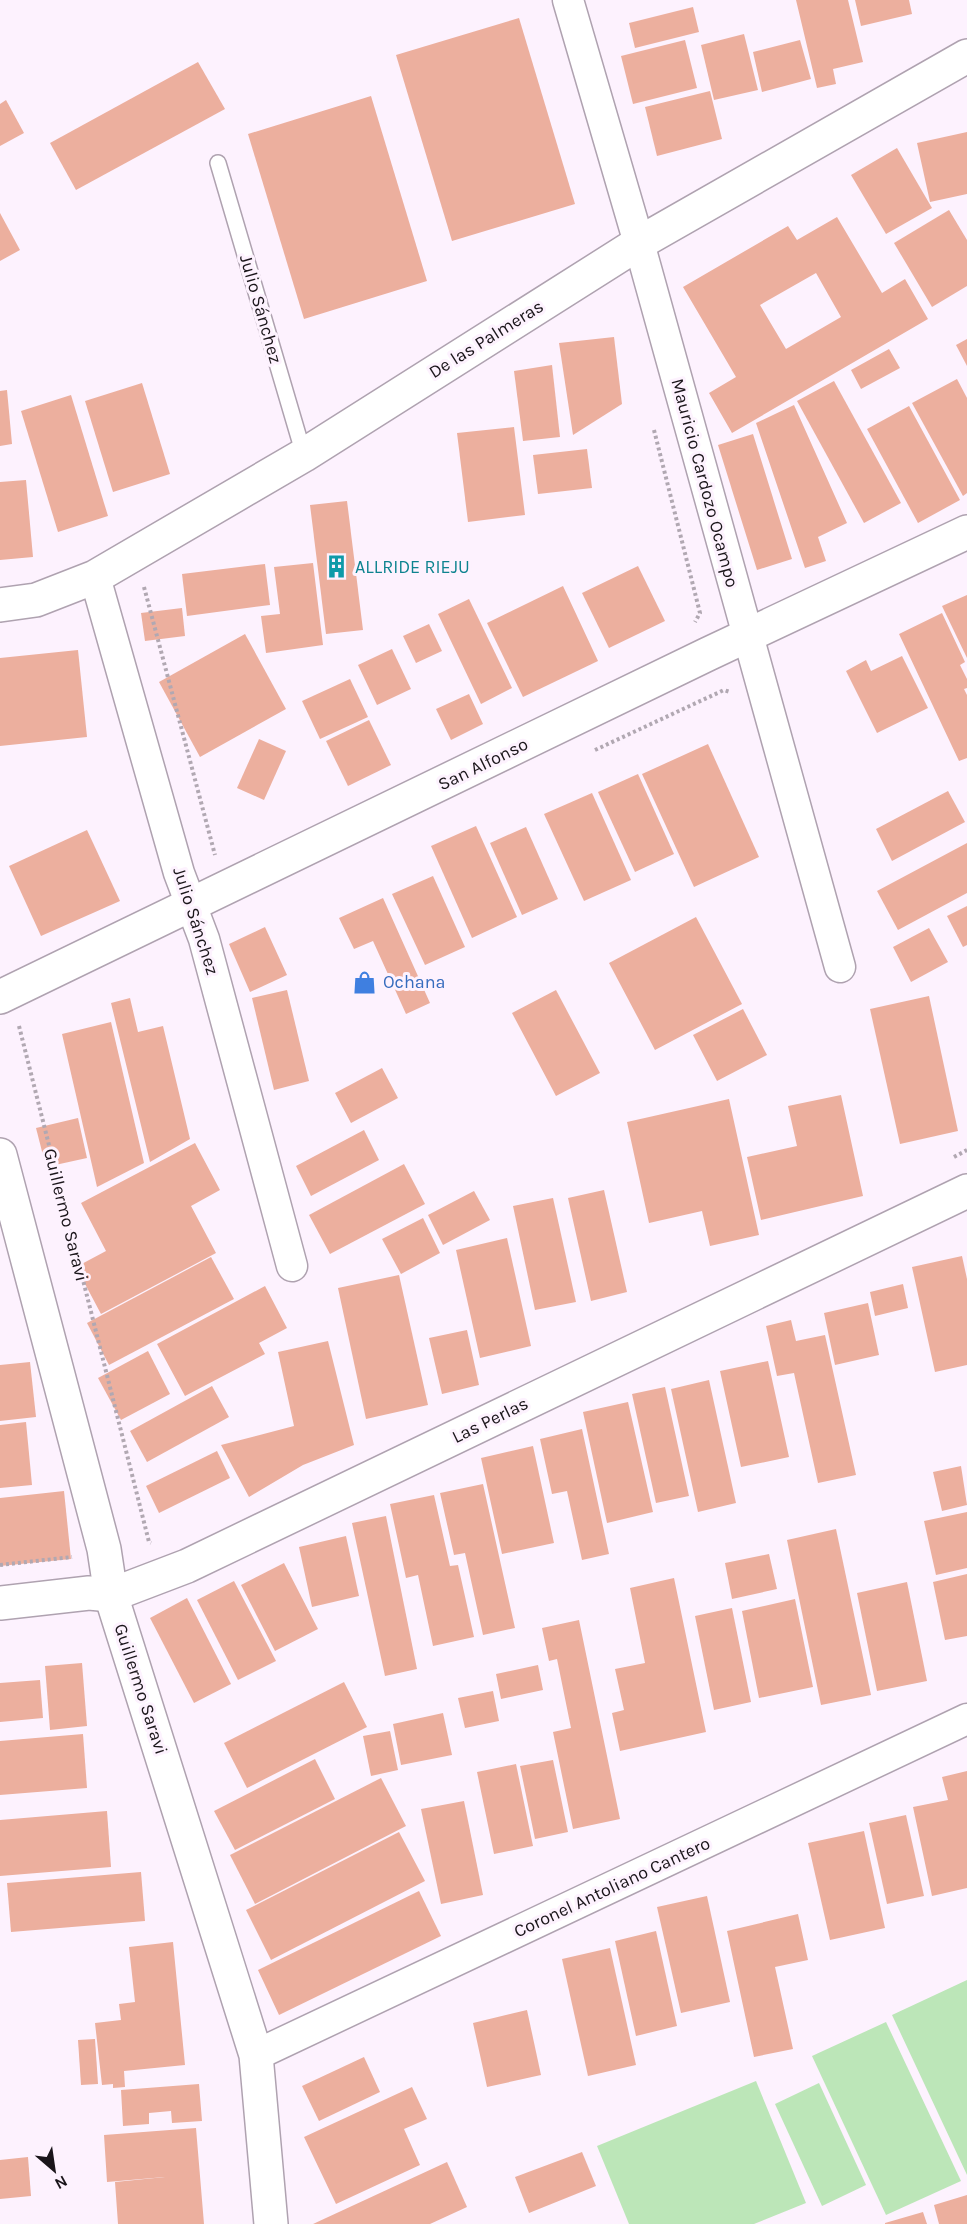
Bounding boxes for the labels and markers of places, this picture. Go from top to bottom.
building icon: ALLRIDE RIEJU [324,554,350,580]
place label: ALLRIDE RIEJU [355,556,470,578]
shop icon: Ochana [352,969,378,995]
place label: Ochana [383,971,445,993]

